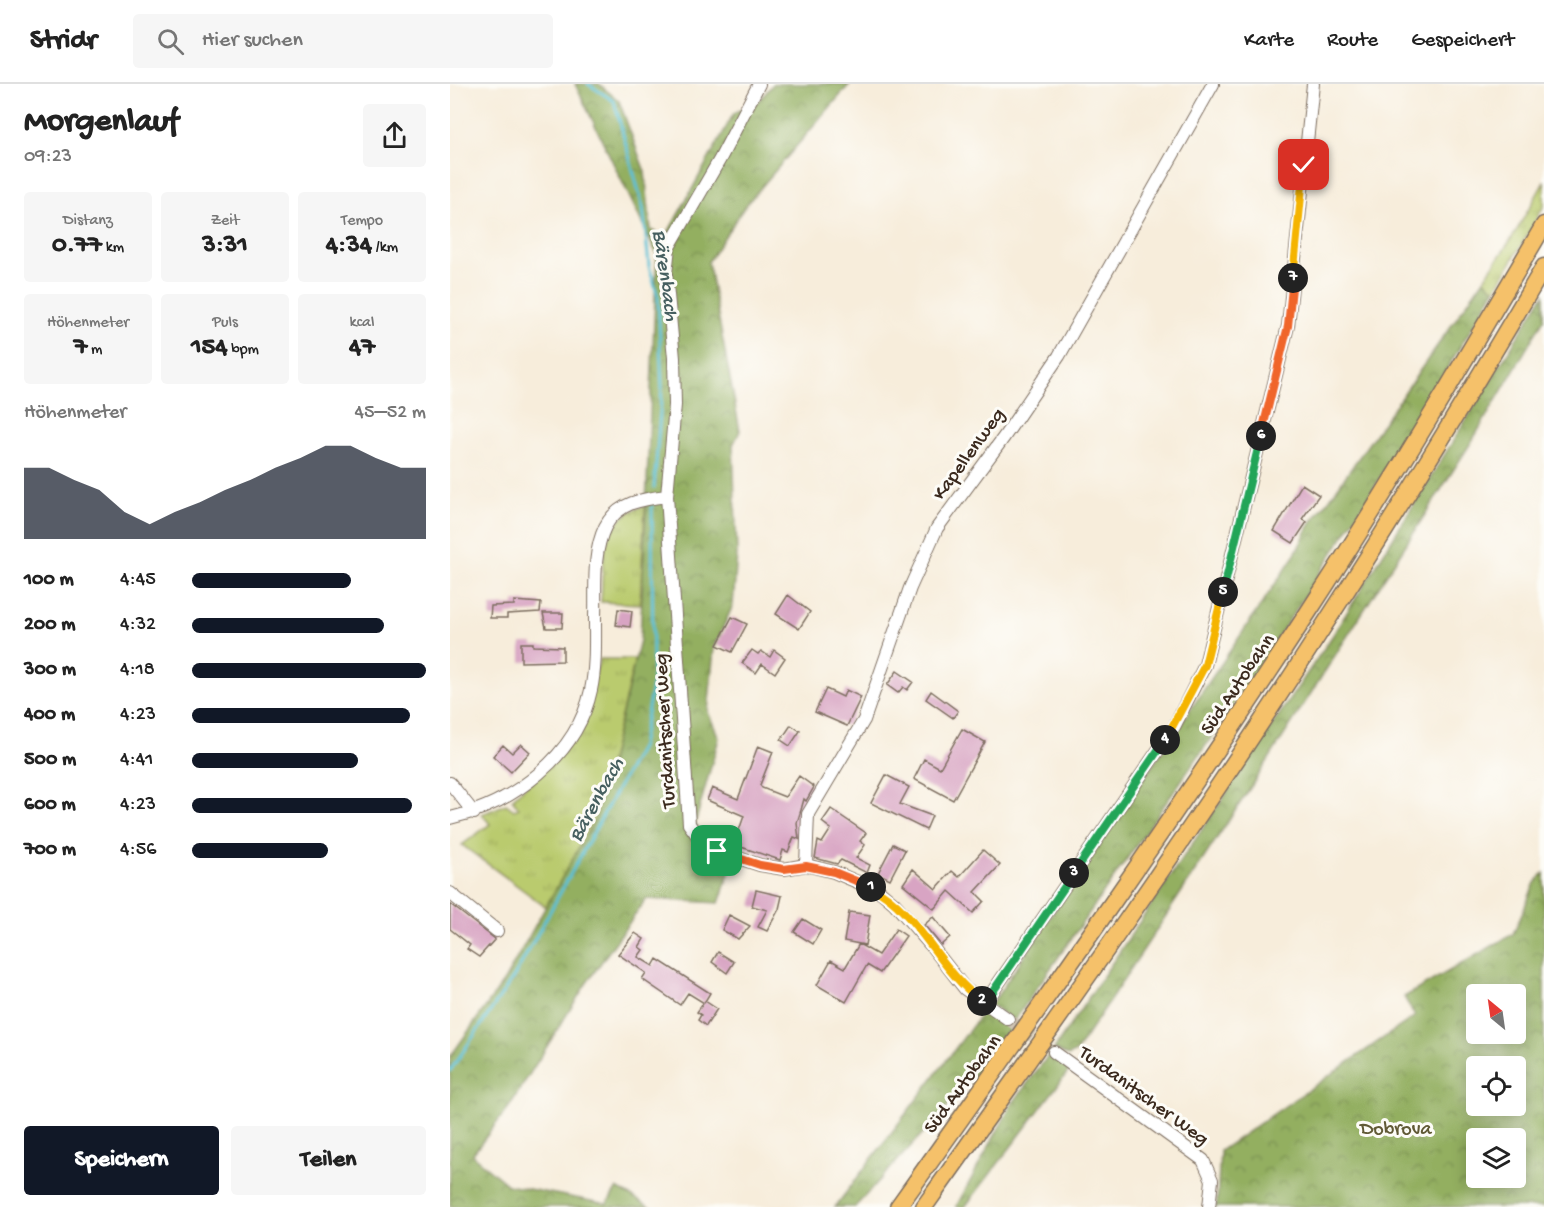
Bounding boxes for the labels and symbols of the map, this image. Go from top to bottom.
pin [1278,139,1329,190]
water label: Bärenbach [645,228,682,323]
pin: 7 [1278,263,1308,293]
street label: Kapellenweg [929,405,1011,506]
pin: 6 [1246,421,1276,451]
pin: 5 [1208,577,1238,607]
street label: Süd Autobahn [1197,630,1281,740]
street label: Turdanitscher Weg [651,653,682,810]
pin: 4 [1150,725,1180,755]
water label: Bärenbach [565,754,632,847]
pin [691,825,742,876]
pin: 3 [1059,858,1089,888]
pin: 1 [856,872,886,902]
north arrow [1466,984,1526,1044]
pin: 2 [967,986,997,1016]
street label: Süd Autobahn [920,1031,1008,1139]
street label: Turdanitscher Weg [1073,1041,1212,1152]
park label: Dobrova [1358,1119,1433,1142]

